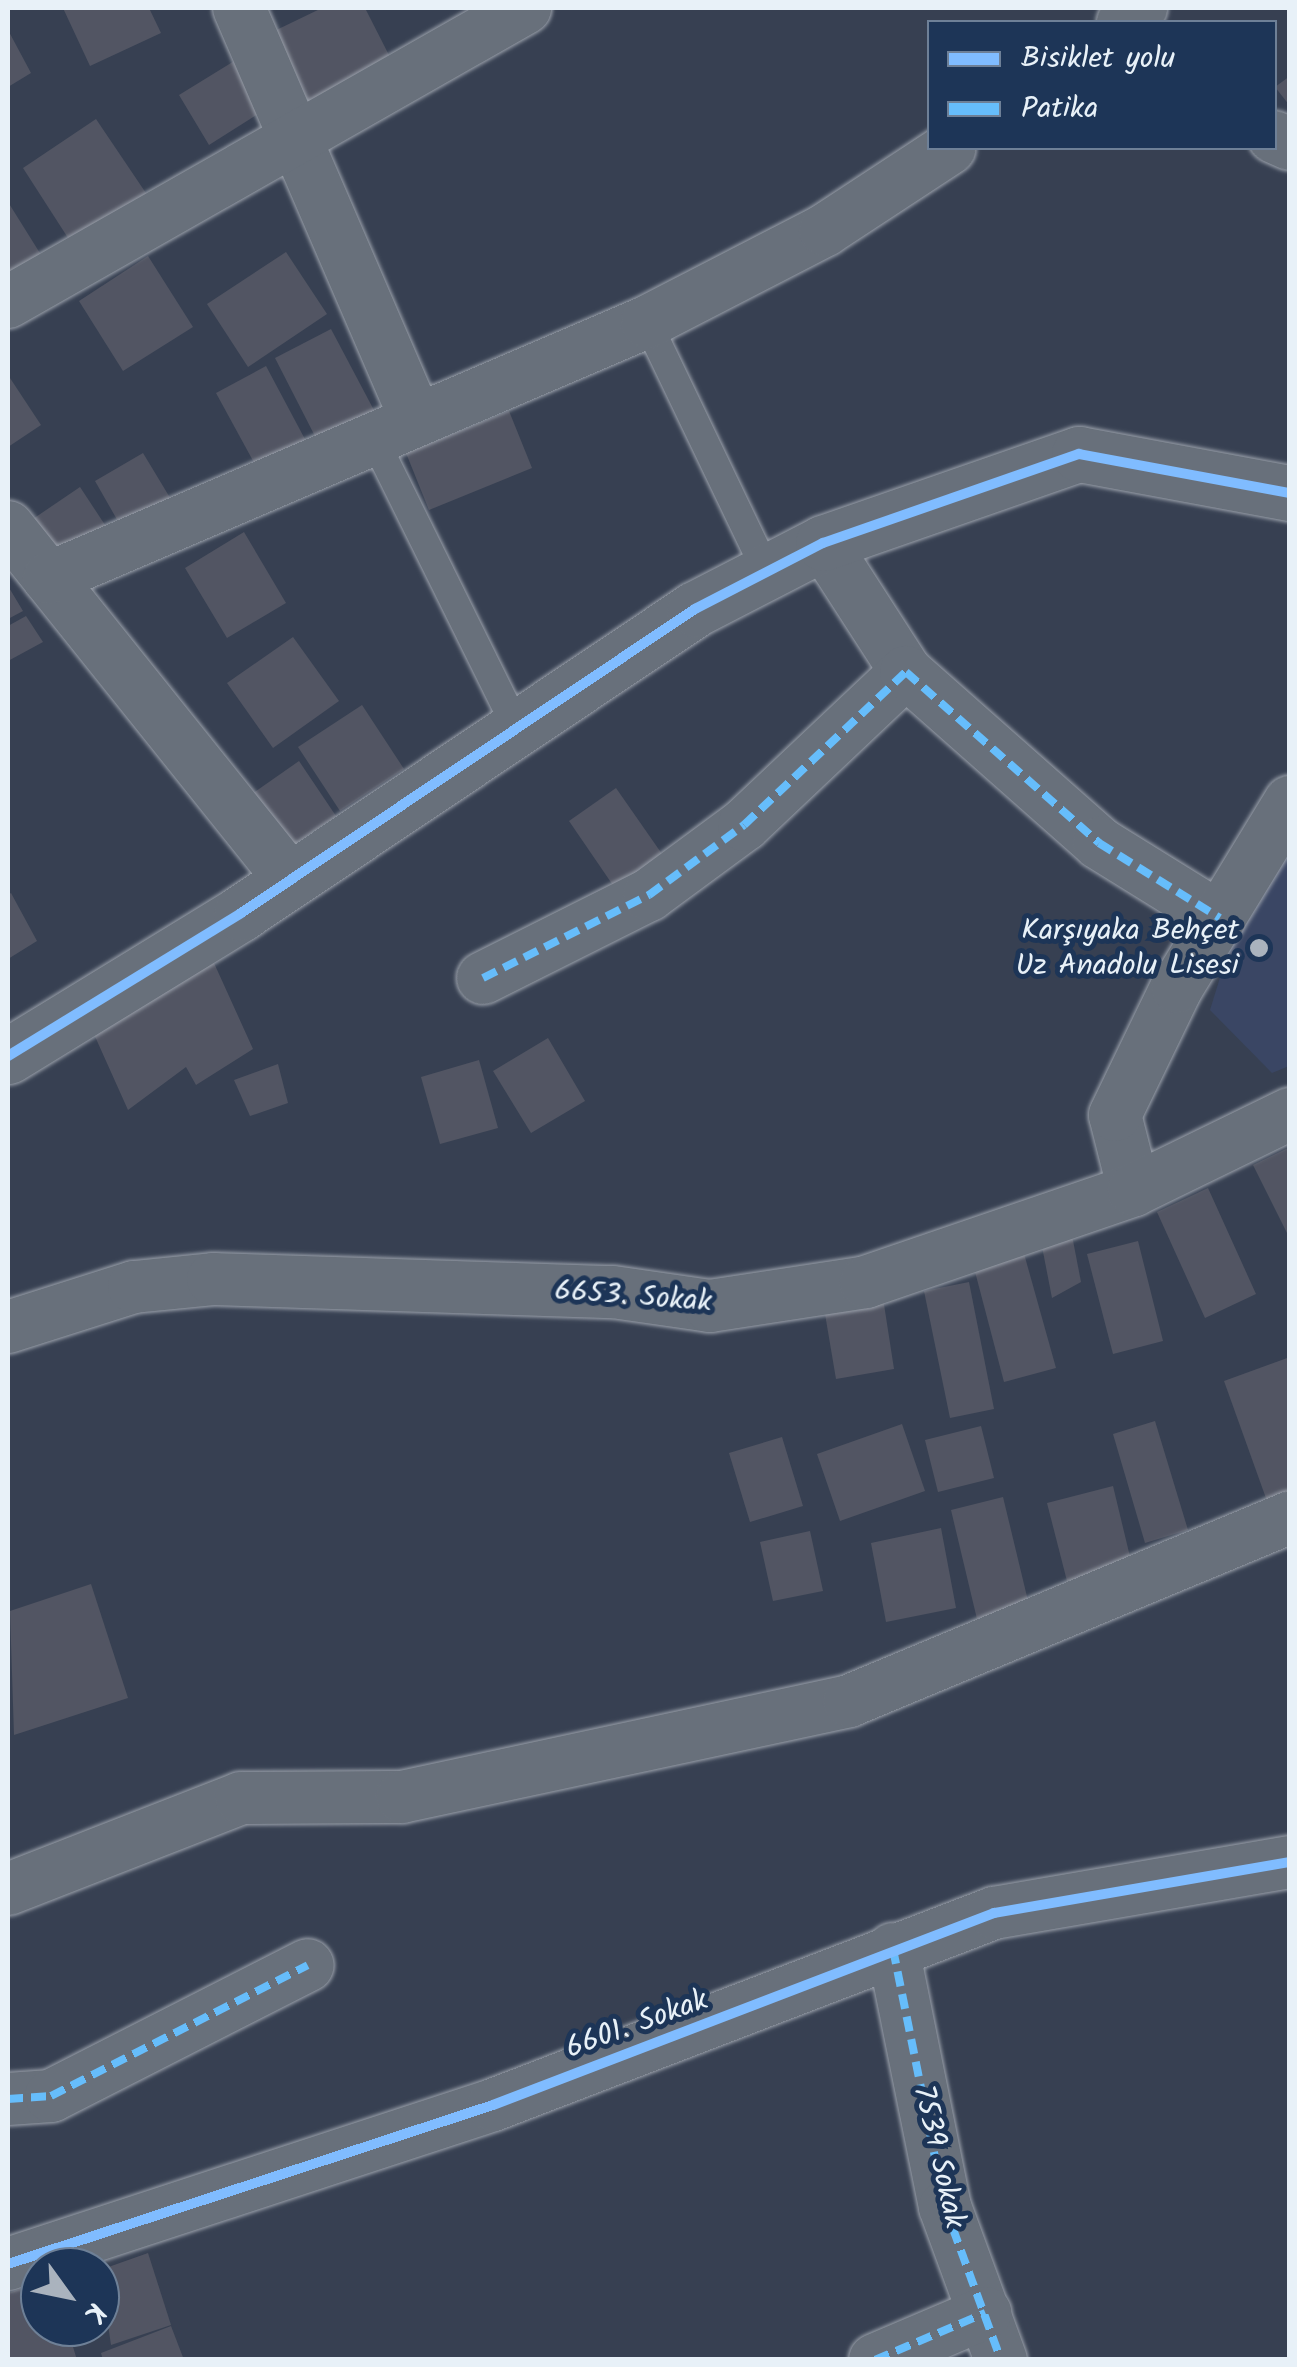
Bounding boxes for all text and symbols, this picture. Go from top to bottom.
legend [927,20,1277,150]
text: Bisiklet yolu [1021,35,1175,83]
text: Patika [1021,85,1098,133]
place label: Karşıyaka Behçet Uz Anadolu Lisesi [1015,913,1239,984]
marker: Karşıyaka Behçet Uz Anadolu Lisesi [1248,937,1270,959]
street label: 6653. Sokak [553,1274,713,1320]
street label: 6601. Sokak [561,1983,713,2067]
street label: 7539 Sokak [904,2082,972,2232]
north arrow [20,2247,120,2347]
text: K [70,2293,117,2332]

